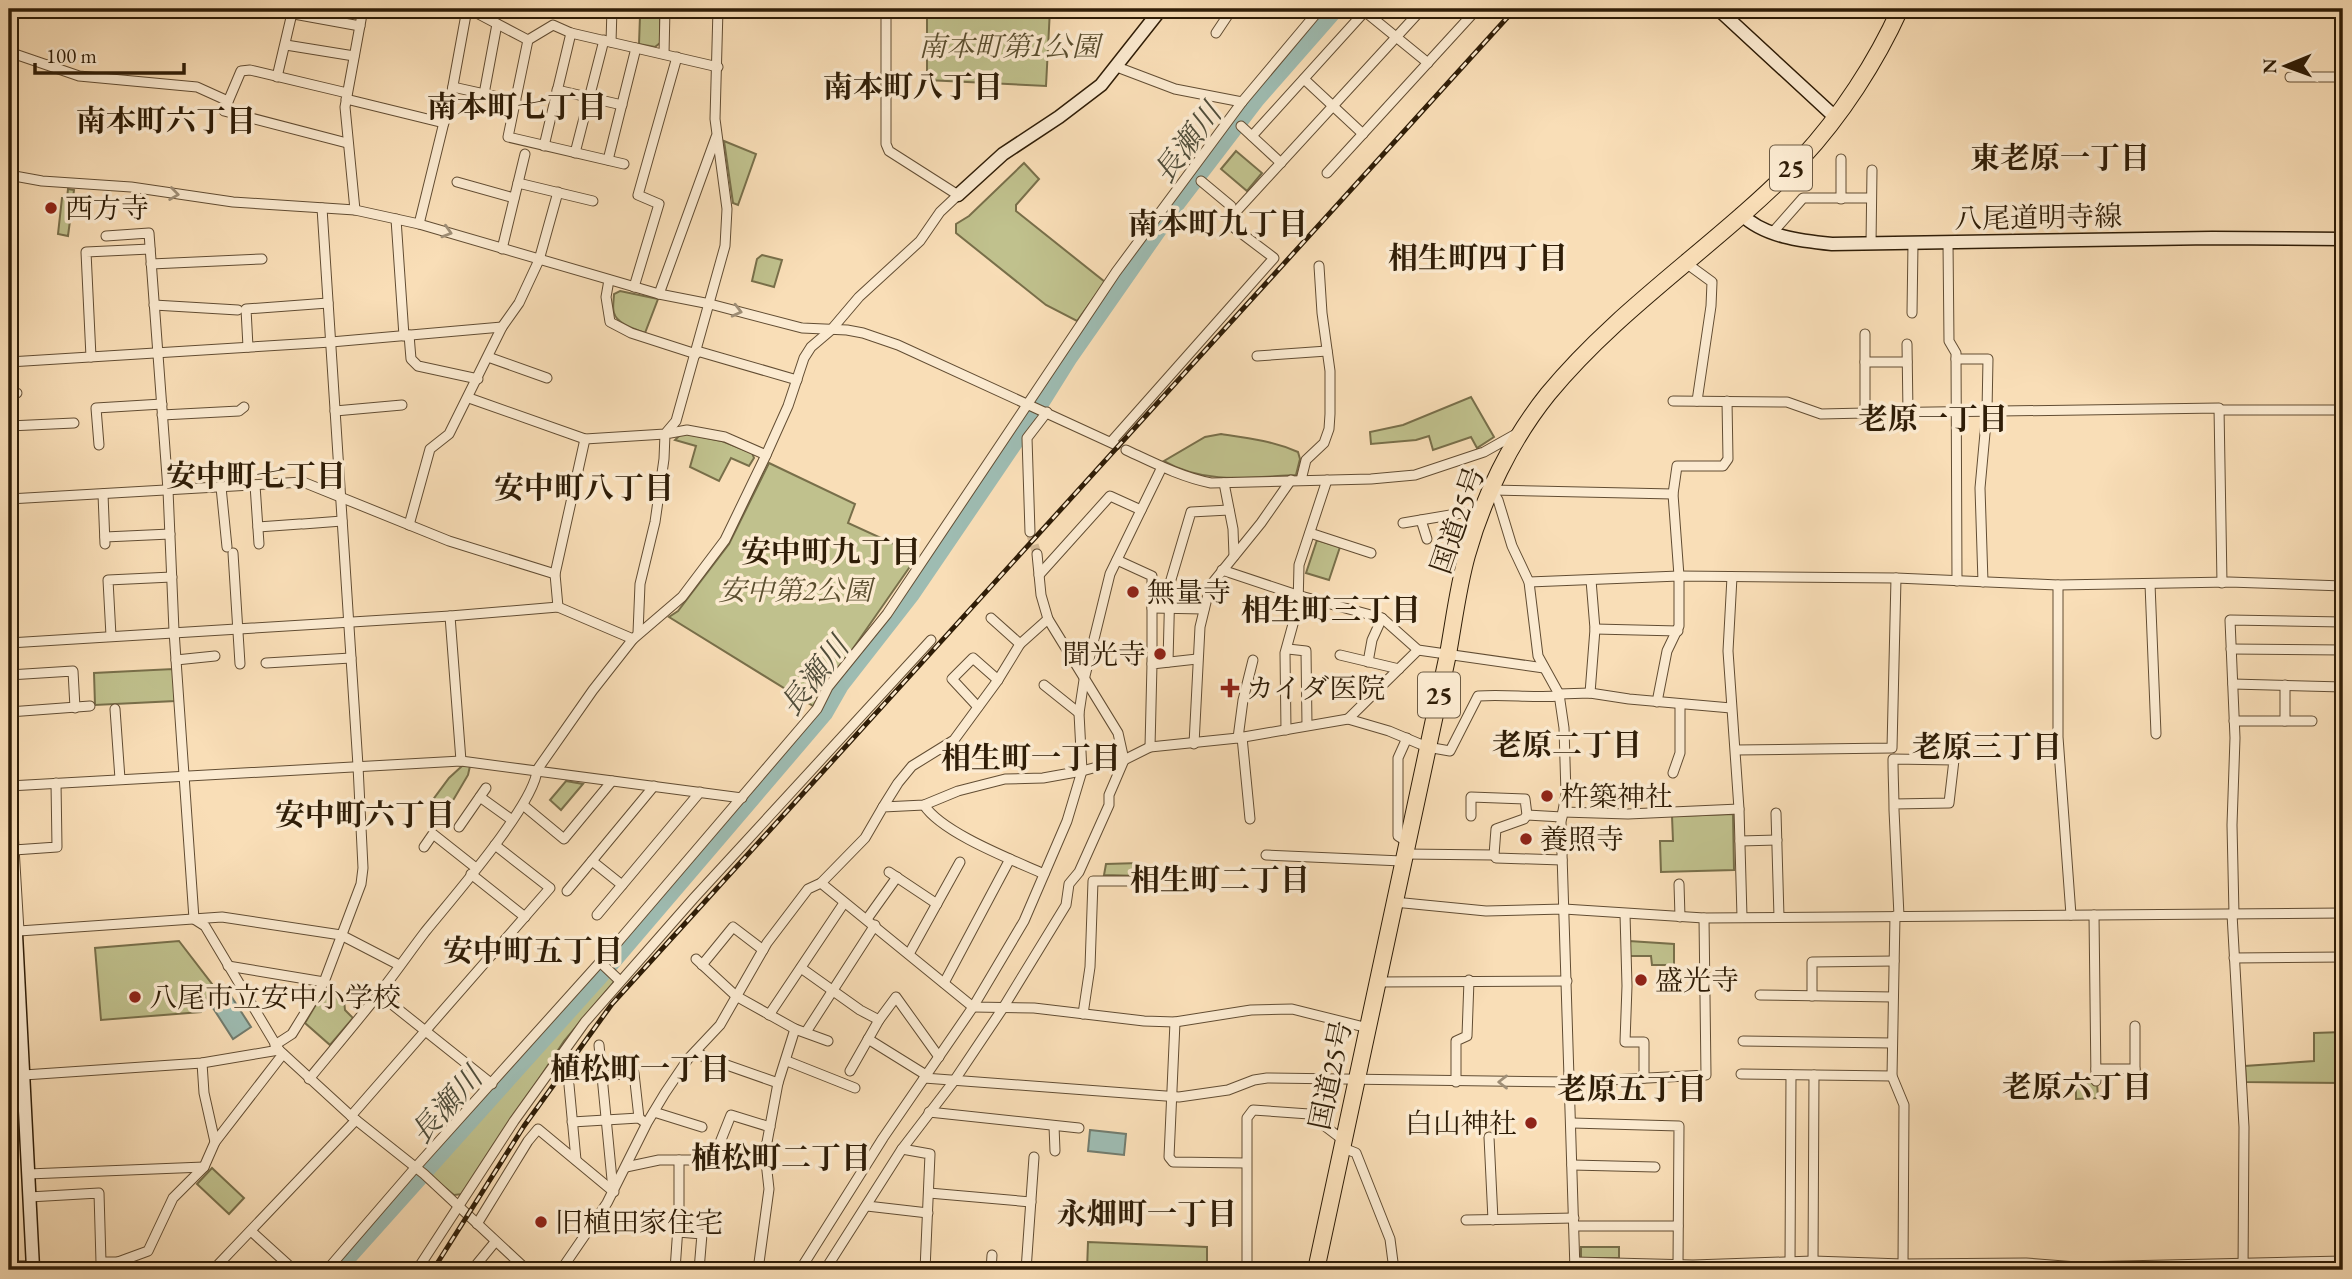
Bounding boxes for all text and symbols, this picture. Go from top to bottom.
park label: 南本町第1公園 [918,28,1104,64]
scale bar [35,32,184,76]
north arrow [2250,32,2320,102]
text: 100 m [46,42,97,69]
text: N [2257,58,2282,74]
district label: 南本町八丁目 [823,67,1003,106]
district label: 南本町七丁目 [427,87,607,126]
water label: 長瀬川 [1144,93,1231,191]
district label: 南本町六丁目 [76,101,256,140]
district label: 東老原一丁目 [1970,138,2150,177]
road number: 25 [1770,146,1812,190]
one-way arrow [168,186,180,201]
place label: 西方寺 [65,190,149,226]
street label: 八尾道明寺線 [1954,198,2122,236]
marker: 西方寺 [43,200,59,216]
district label: 南本町九丁目 [1128,204,1308,243]
one-way arrow [441,224,453,239]
district label: 相生町四丁目 [1388,238,1568,277]
one-way arrow [731,303,743,317]
district label: 老原一丁目 [1858,399,2008,438]
district label: 安中町七丁目 [166,456,346,495]
street label: 国道25号 [1422,462,1492,578]
district label: 安中町八丁目 [494,468,674,507]
district label: 安中町九丁目 [741,532,921,571]
park label: 安中第2公園 [718,572,876,608]
place label: 無量寺 [1147,574,1231,610]
marker: 無量寺 [1125,584,1141,600]
district label: 相生町三丁目 [1241,590,1421,629]
water label: 長瀬川 [771,626,859,723]
place label: 聞光寺 [1062,636,1146,672]
marker: 聞光寺 [1152,646,1168,662]
place label: カイダ医院 [1246,670,1385,706]
road number: 25 [1418,673,1460,718]
marker: カイダ医院 [1220,678,1240,698]
district label: 老原二丁目 [1492,725,1642,764]
district label: 老原三丁目 [1912,727,2062,766]
district label: 相生町一丁目 [941,738,1121,777]
place label: 杵築神社 [1561,778,1673,814]
marker: 杵築神社 [1539,788,1555,804]
district label: 安中町六丁目 [275,795,455,834]
place label: 養照寺 [1540,821,1624,857]
marker: 養照寺 [1518,831,1534,847]
district label: 相生町二丁目 [1130,860,1310,899]
district label: 安中町五丁目 [443,931,623,970]
place label: 盛光寺 [1655,962,1739,998]
marker: 盛光寺 [1633,972,1649,988]
place label: 八尾市立安中小学校 [149,979,401,1015]
marker: 八尾市立安中小学校 [127,989,143,1005]
street label: 国道25号 [1301,1017,1359,1133]
district label: 植松町一丁目 [550,1049,730,1088]
water label: 長瀬川 [401,1056,493,1151]
district label: 老原六丁目 [2002,1067,2152,1106]
district label: 老原五丁目 [1557,1069,1707,1108]
one-way arrow [1497,1074,1507,1090]
place label: 白山神社 [1405,1105,1517,1141]
marker: 白山神社 [1523,1115,1539,1131]
district label: 植松町二丁目 [691,1138,871,1177]
district label: 永畑町一丁目 [1057,1194,1237,1233]
place label: 旧植田家住宅 [555,1204,723,1240]
marker: 旧植田家住宅 [533,1214,549,1230]

